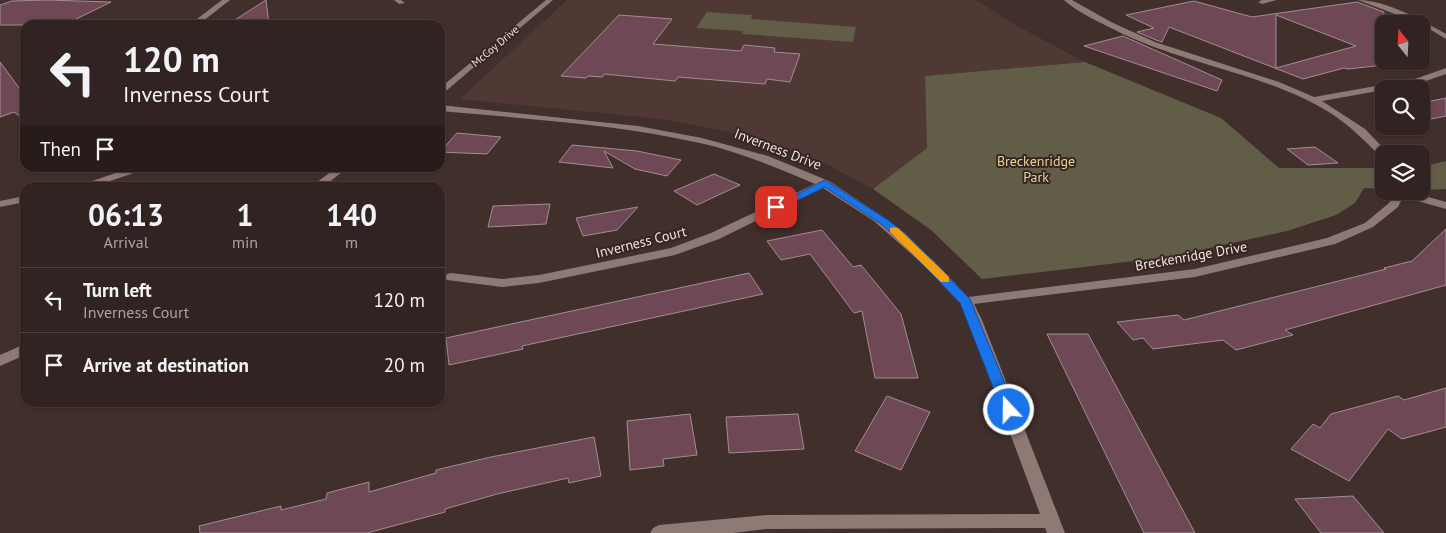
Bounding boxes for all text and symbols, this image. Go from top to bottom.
north arrow [1375,15,1430,70]
map controls [1375,15,1430,200]
street label: McCoy Drive [468,22,522,70]
text: 120 m [123,36,220,82]
icon: left [40,40,105,105]
text: Inverness Court [123,80,269,108]
button: search [1375,80,1430,135]
street label: Inverness Drive [732,124,824,174]
icon: arrive [91,135,119,163]
text: Then [40,137,81,161]
button: layers [1375,145,1430,200]
park label: Breckenridge Park [997,152,1075,186]
pin [755,186,797,228]
icon: arrive [762,193,790,221]
text: 06:13 [88,195,164,234]
text: 1 [237,195,254,234]
text: 140 [326,195,377,234]
street label: Inverness Court [594,222,689,262]
text: Arrival [104,232,148,252]
text: min [232,232,258,252]
text: m [345,232,358,252]
street label: Breckenridge Drive [1134,237,1248,275]
text: Turn left [83,278,152,302]
icon: left [40,286,68,314]
text: 120 m [373,288,425,312]
text: Inverness Court [83,302,189,322]
icon: arrive [40,351,68,379]
text: Arrive at destination [83,353,249,377]
text: 20 m [384,353,425,377]
position arrow [982,383,1034,435]

